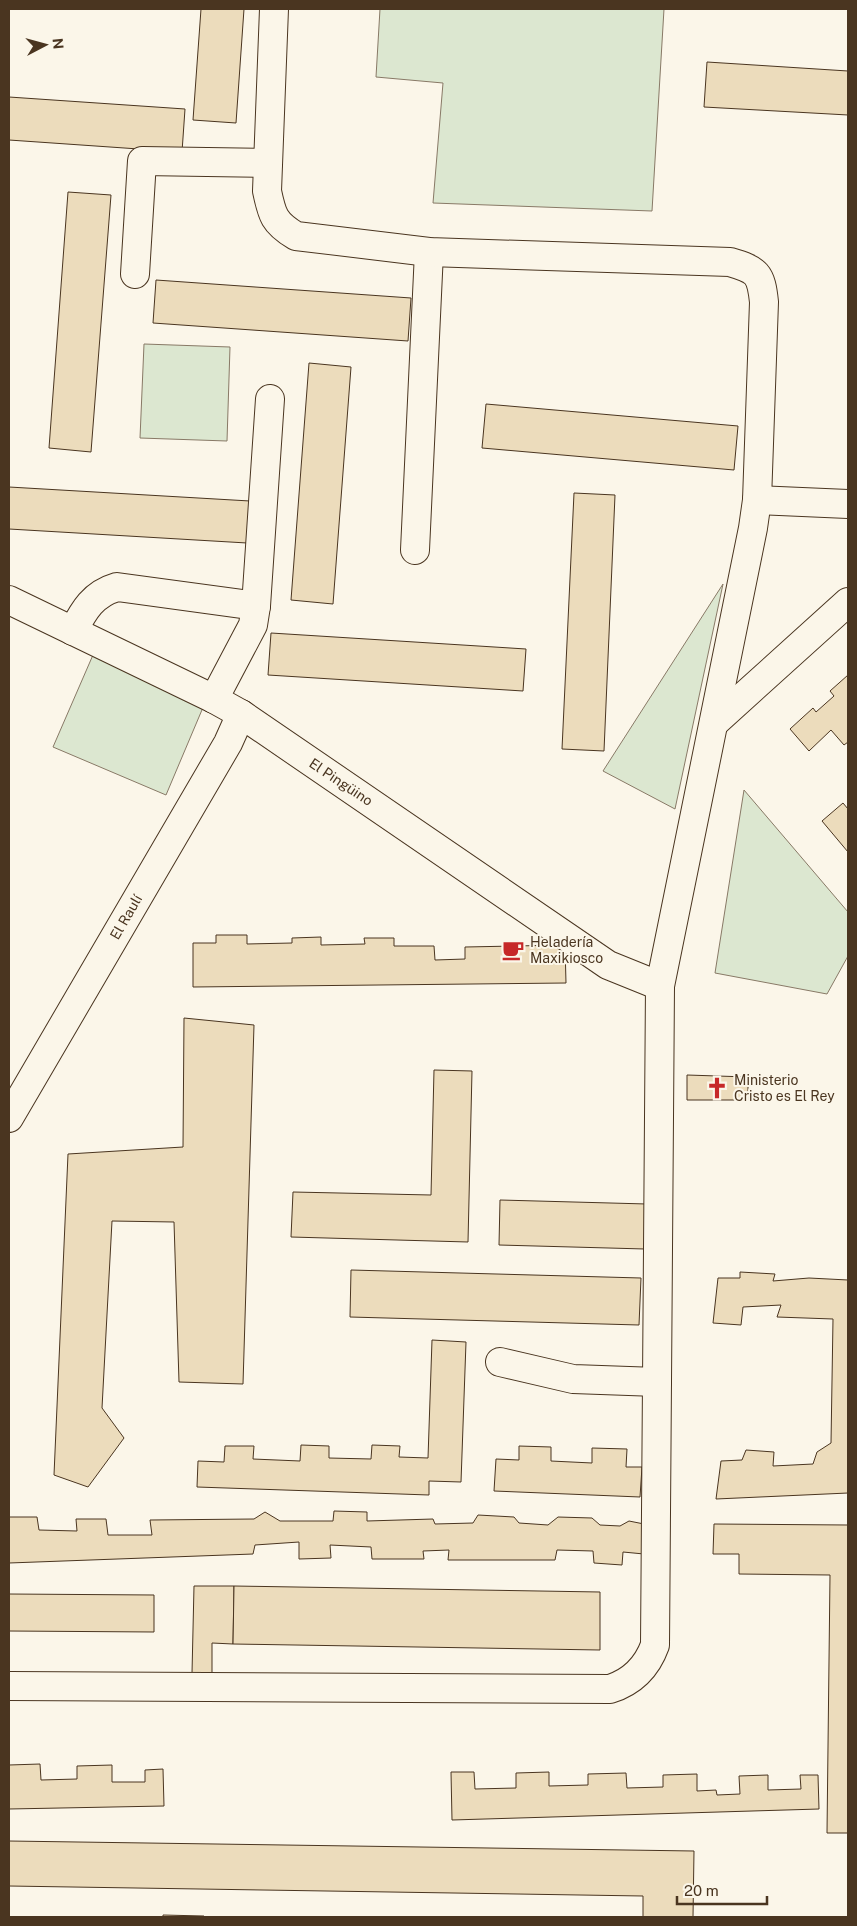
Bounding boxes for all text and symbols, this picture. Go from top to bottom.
north arrow [20,20,70,70]
text: N [49,37,66,50]
street label: El Pingüino [306,755,376,809]
street label: El Raulí [107,891,145,942]
place label: Heladería Maxikiosco [530,934,603,966]
cafe icon: Heladería Maxikiosco [500,937,526,963]
place label: Ministerio Cristo es El Rey [734,1072,835,1104]
church icon: Ministerio Cristo es El Rey [704,1075,730,1101]
scale bar [677,1874,767,1906]
text: 20 m [684,1882,719,1899]

